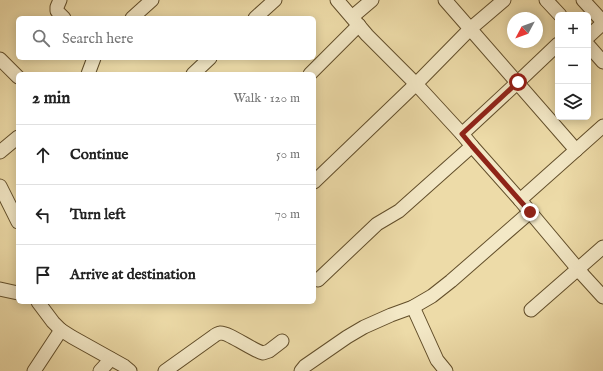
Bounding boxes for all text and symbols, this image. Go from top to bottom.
north arrow [507,12,543,48]
map controls [555,12,591,120]
button: + [555,12,591,48]
search box [16,16,316,60]
icon: search [30,27,52,49]
text: Search here [62,29,133,48]
button: − [555,48,591,84]
route start [509,73,527,91]
button: layers [555,84,591,120]
text: 2 min [32,88,70,109]
text: Walk · 120 m [234,90,300,107]
icon: ahead [32,144,54,166]
text: Continue [70,145,128,164]
text: 50 m [276,146,300,163]
route end [521,203,539,221]
icon: left [32,204,54,226]
text: Turn left [70,205,126,224]
text: 70 m [275,206,300,223]
icon: arrive [32,264,54,286]
text: Arrive at destination [70,265,196,284]

